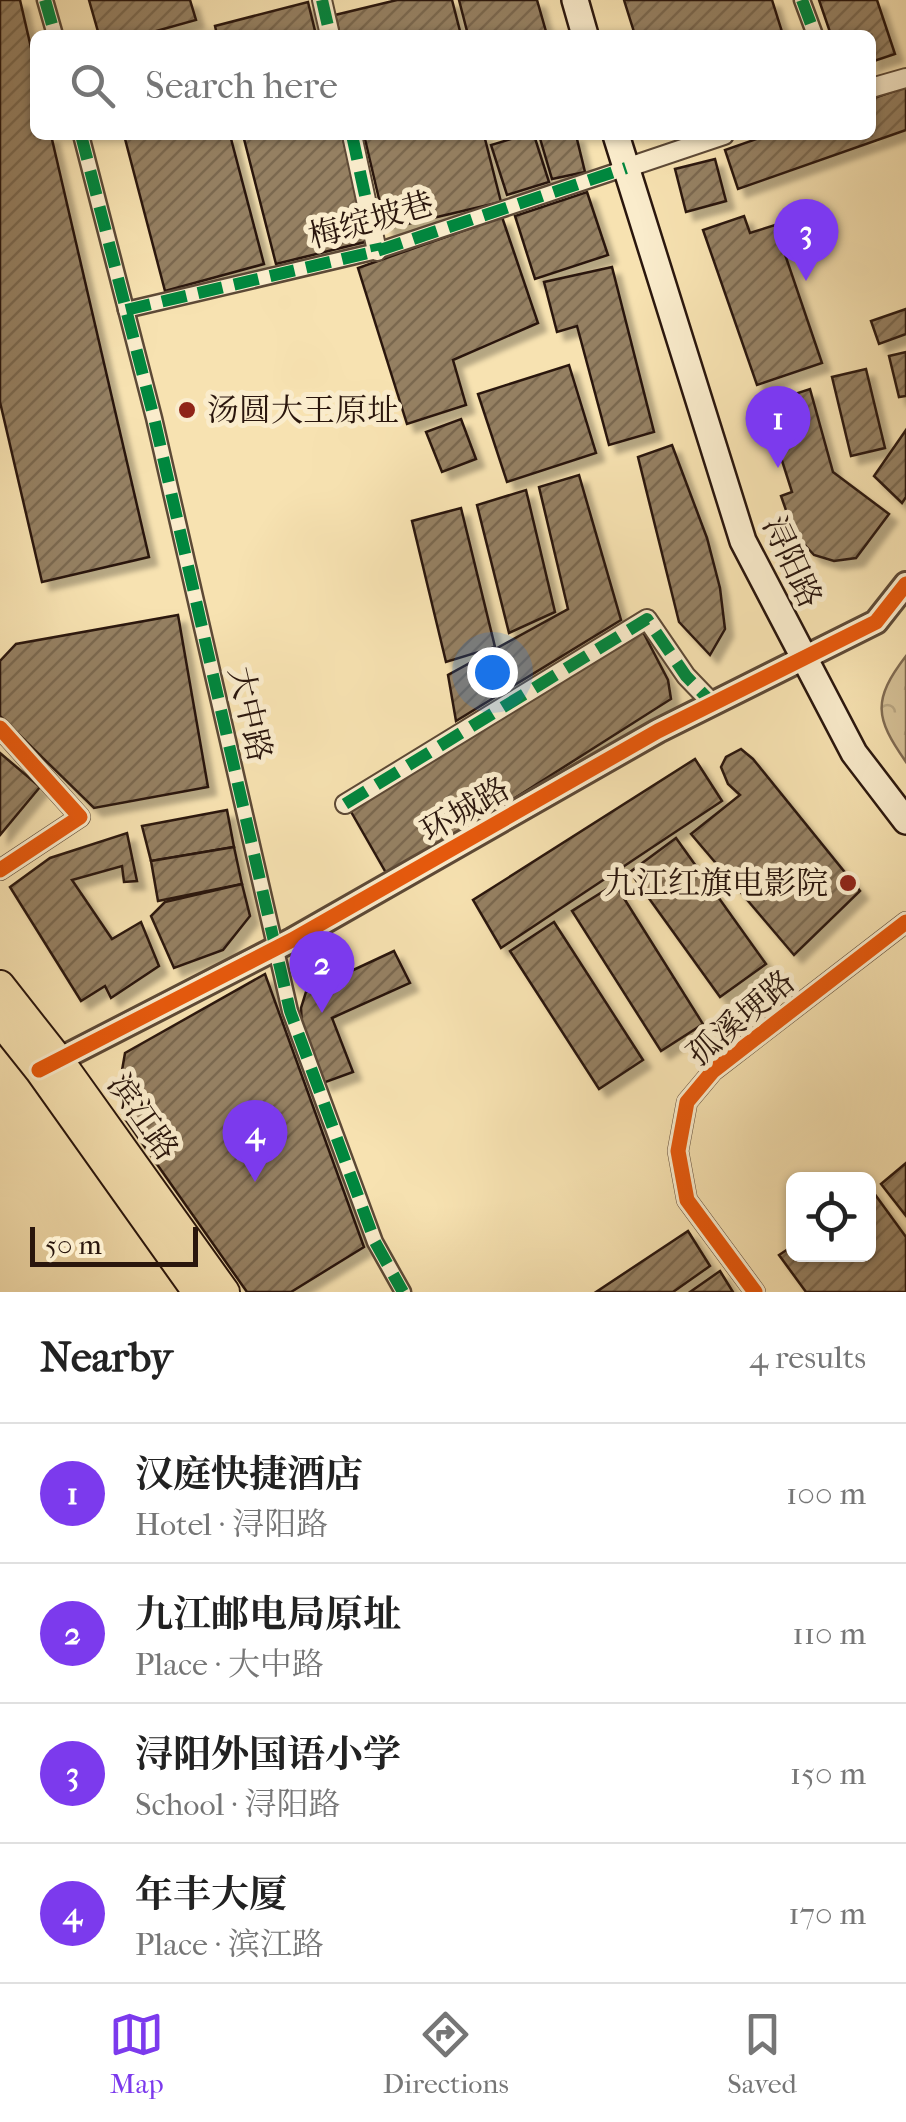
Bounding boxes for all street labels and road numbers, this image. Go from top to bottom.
street label: 梅绽坡巷 [304,185,438,255]
street label: 浔阳路 [755,511,829,613]
street label: 大中路 [221,663,279,765]
street label: 环城路 [414,770,516,850]
street label: 孤溪埂路 [680,963,802,1073]
street label: 滨江路 [100,1067,186,1167]

